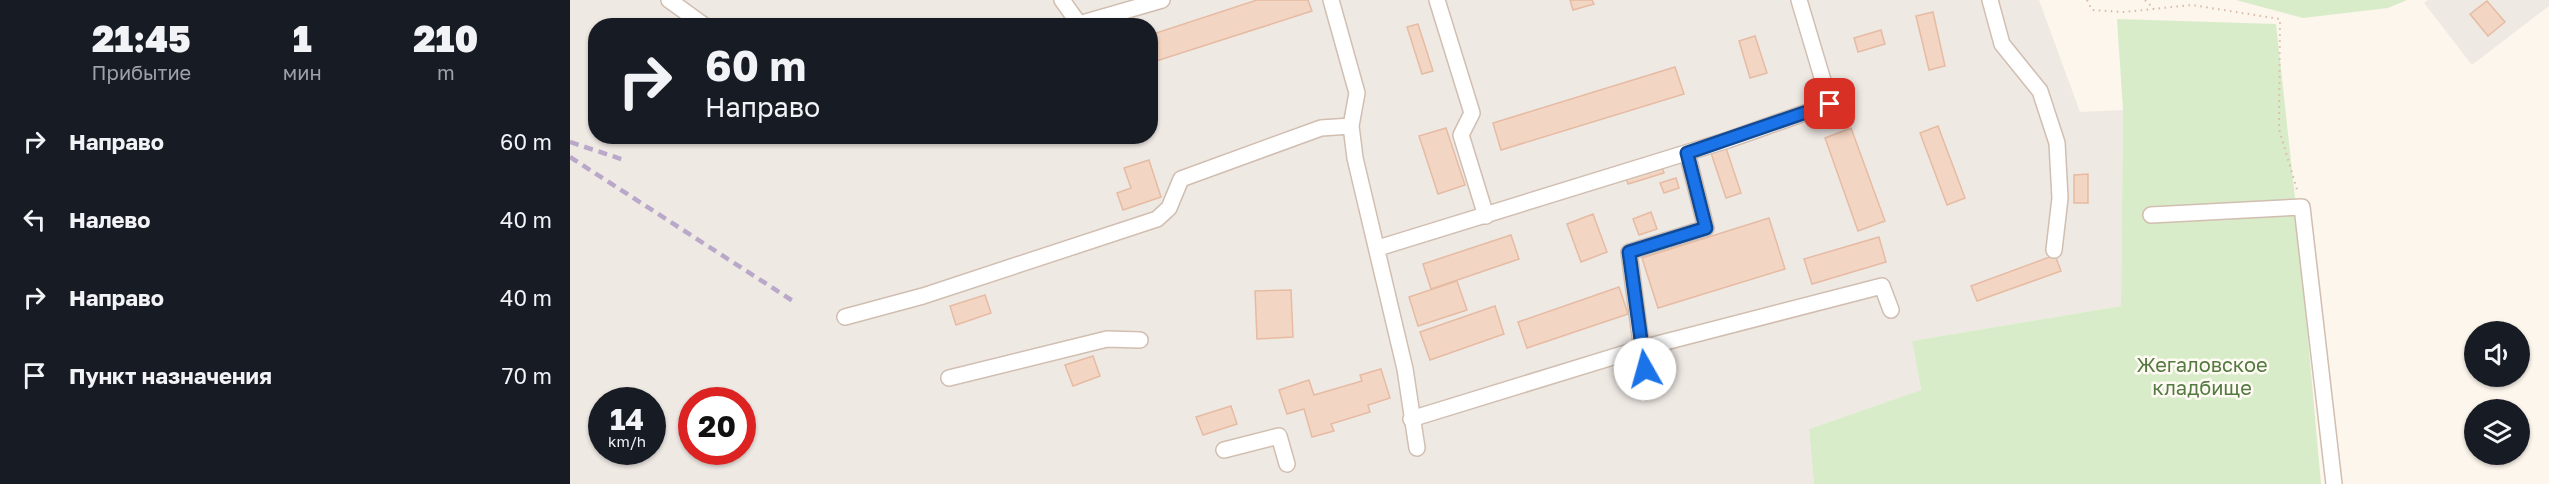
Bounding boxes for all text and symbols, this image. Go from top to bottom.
text: 21:45 [92,17,191,60]
text: 1 [293,17,312,60]
text: 210 [413,17,478,60]
text: 60 m [705,40,806,90]
icon: right [606,42,684,120]
text: Прибытие [92,60,191,84]
text: мин [283,60,322,84]
text: m [437,60,455,84]
pin [1804,78,1855,129]
icon: arrive [1813,87,1846,120]
text: Направо [705,91,820,123]
icon: right [18,125,51,158]
text: Направо [69,128,164,155]
text: 60 m [500,128,552,155]
icon: left [18,203,51,236]
text: Налево [69,206,151,233]
text: 40 m [500,206,552,233]
icon: right [18,281,51,314]
text: Направо [69,284,164,311]
text: 40 m [500,284,552,311]
map controls [2464,321,2530,465]
button: sound [2464,321,2530,387]
position arrow [1613,337,1677,401]
park label: Жегаловское кладбище [2136,352,2268,399]
icon: arrive [18,359,51,392]
text: Пункт назначения [69,362,272,389]
text: 70 m [502,362,552,389]
speed limit sign: 20 [678,387,756,465]
button: layers [2464,399,2530,465]
text: 14 [610,401,644,437]
text: km/h [608,432,646,450]

